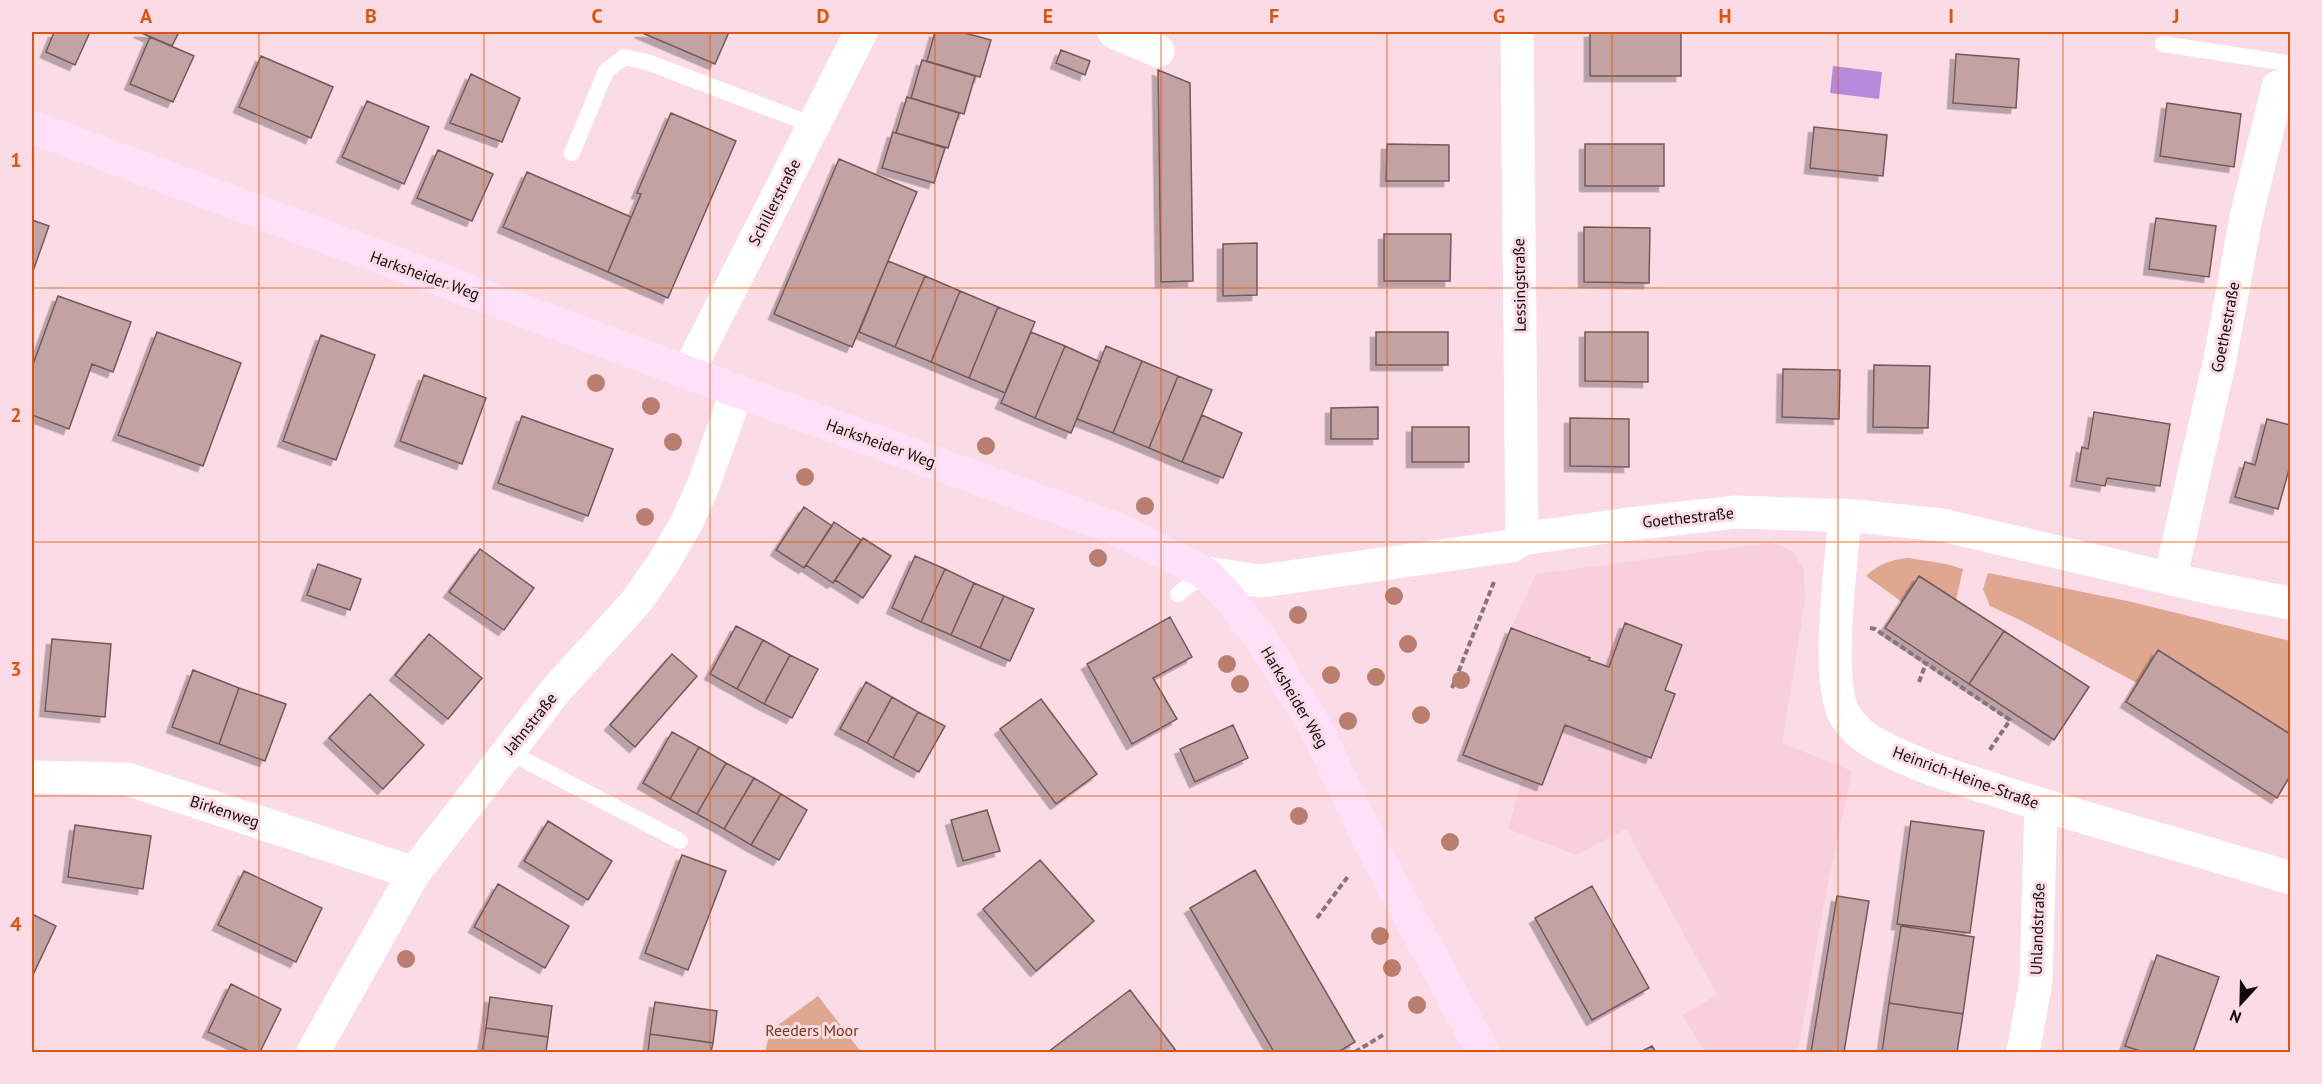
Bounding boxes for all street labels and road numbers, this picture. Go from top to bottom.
street label: Schillerstraße [744,155,804,249]
street label: Lessingstraße [1508,238,1530,332]
street label: Harksheider Weg [368,246,482,304]
street label: Goethestraße [2206,280,2244,374]
street label: Harksheider Weg [824,414,938,472]
street label: Goethestraße [1641,502,1735,532]
street label: Harksheider Weg [1257,643,1333,751]
street label: Jahnstraße [499,688,561,759]
street label: Heinrich-Heine-Straße [1890,741,2042,813]
street label: Birkenweg [188,790,262,832]
street label: Uhlandstraße [2025,883,2049,975]

